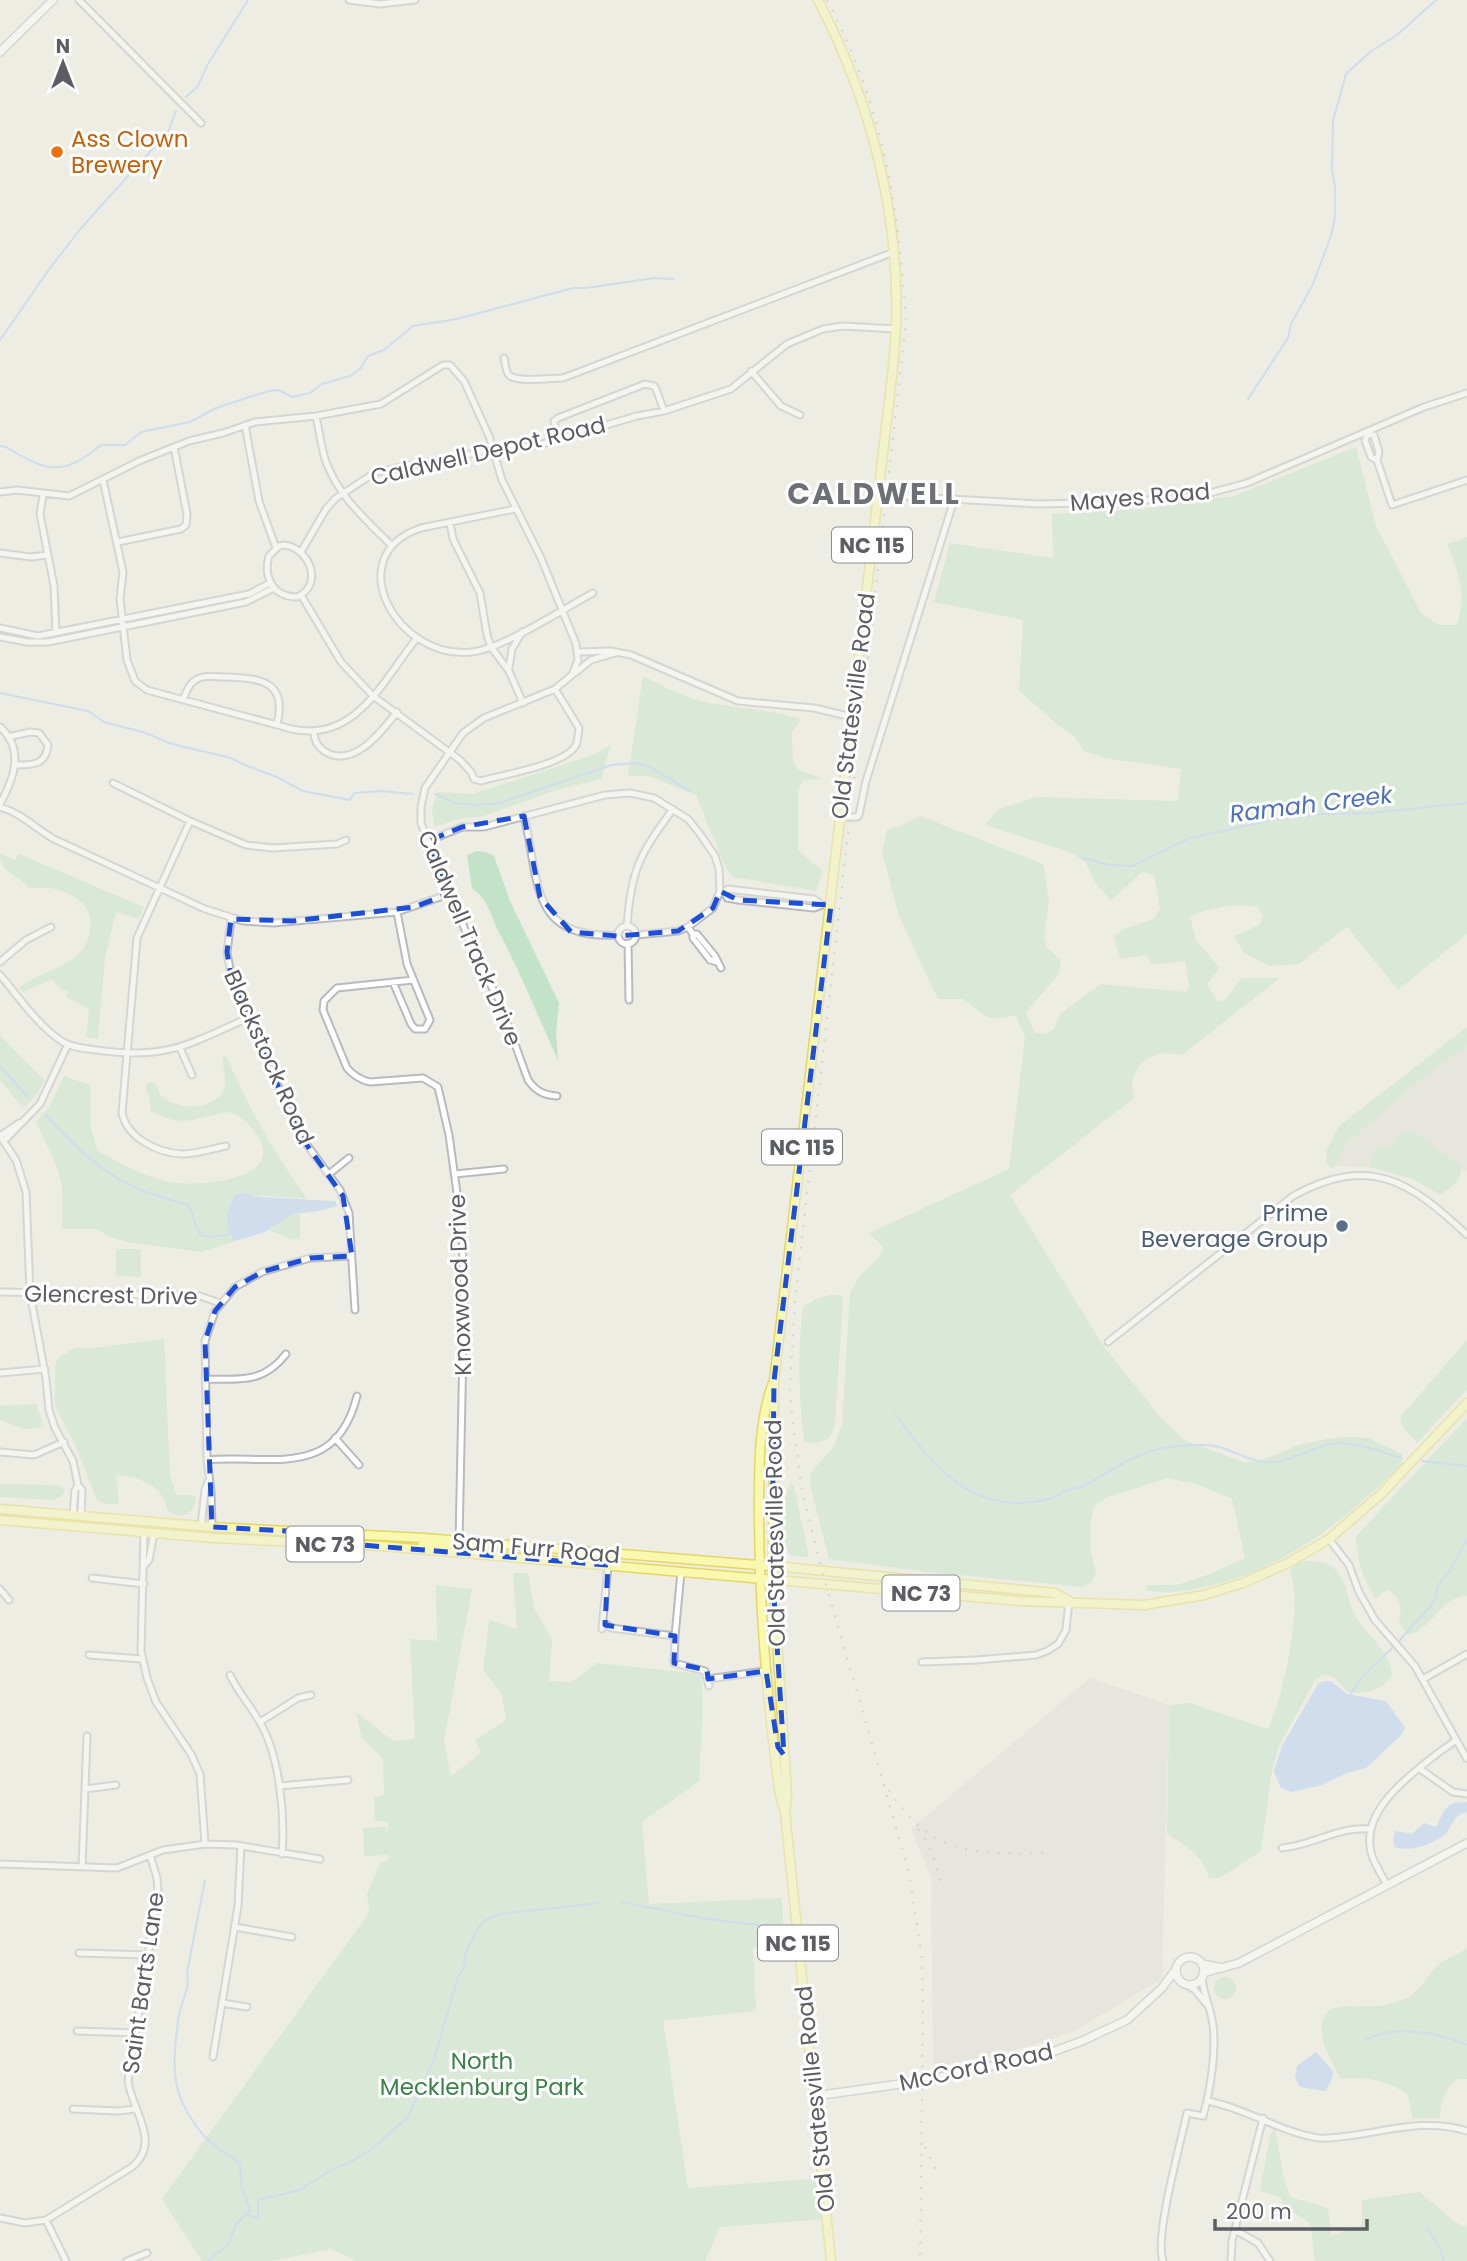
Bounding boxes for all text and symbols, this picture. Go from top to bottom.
north arrow [28,28,98,98]
text: N [56,33,70,60]
place label: Ass Clown Brewery [71,123,188,181]
marker: Ass Clown Brewery [49,144,65,160]
street label: Caldwell Depot Road [367,408,609,494]
district label: CALDWELL [787,472,961,515]
street label: Mayes Road [1069,475,1211,519]
road number: NC 115 [832,528,912,562]
street label: Old Statesville Road [823,591,883,821]
water label: Ramah Creek [1228,777,1396,830]
street label: Caldwell Track Drive [410,825,530,1051]
street label: Blackstock Road [216,965,322,1149]
road number: NC 115 [762,1130,842,1164]
street label: Knoxwood Drive [441,1194,479,1376]
place label: Prime Beverage Group [1141,1197,1328,1255]
marker: Prime Beverage Group [1334,1218,1350,1234]
street label: Glencrest Drive [24,1277,198,1313]
street label: Old Statesville Road [757,1419,793,1647]
street label: Sam Furr Road [451,1525,621,1571]
road number: NC 73 [286,1526,364,1562]
road number: NC 73 [883,1576,960,1610]
street label: Saint Barts Lane [114,1890,172,2076]
road number: NC 115 [758,1926,838,1960]
street label: Old Statesville Road [787,1984,843,2214]
street label: McCord Road [896,2035,1056,2099]
park label: North Mecklenburg Park [380,2045,584,2103]
scale bar [1215,2188,1367,2232]
text: 200 m [1226,2197,1292,2226]

